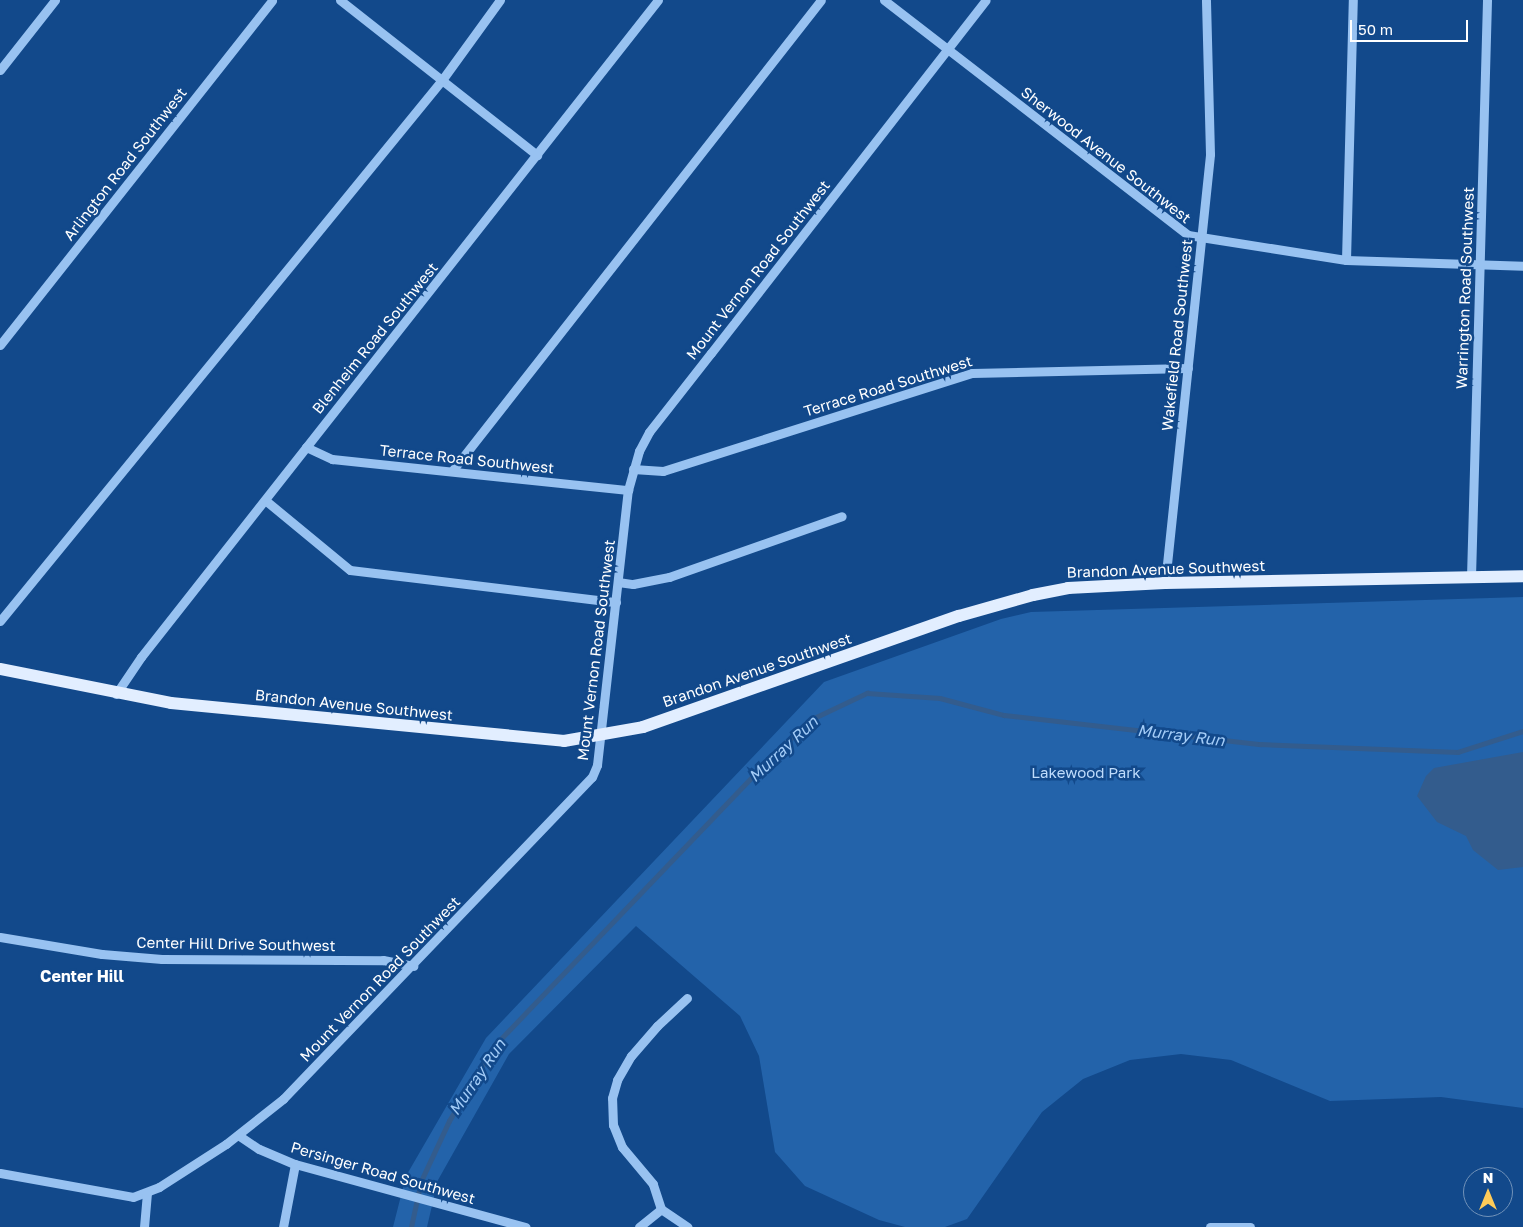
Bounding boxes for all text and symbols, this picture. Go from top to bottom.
scale bar [1353,10,1470,42]
text: 50 m [1358,20,1393,38]
street label: Sherwood Avenue Southwest [1017,83,1195,227]
street label: Arlington Road Southwest [60,84,190,244]
street label: Mount Vernon Road Southwest [682,177,834,363]
street label: Warrington Road Southwest [1452,187,1478,389]
street label: Wakefield Road Southwest [1158,238,1196,432]
street label: Blenheim Road Southwest [308,259,442,417]
street label: Terrace Road Southwest [802,352,974,420]
street label: Terrace Road Southwest [379,441,555,477]
street label: Mount Vernon Road Southwest [574,538,618,762]
street label: Brandon Avenue Southwest [1066,557,1266,581]
street label: Brandon Avenue Southwest [660,629,854,711]
street label: Brandon Avenue Southwest [254,686,454,724]
water label: Murray Run [744,712,822,786]
water label: Murray Run [1136,720,1226,750]
park label: Lakewood Park [1031,764,1141,782]
street label: Mount Vernon Road Southwest [296,893,464,1065]
street label: Center Hill Drive Southwest [136,933,336,955]
district label: Center Hill [40,966,124,986]
water label: Murray Run [445,1035,509,1119]
street label: Persinger Road Southwest [289,1138,477,1208]
north arrow [1463,1167,1513,1217]
text: N [1483,1169,1493,1186]

